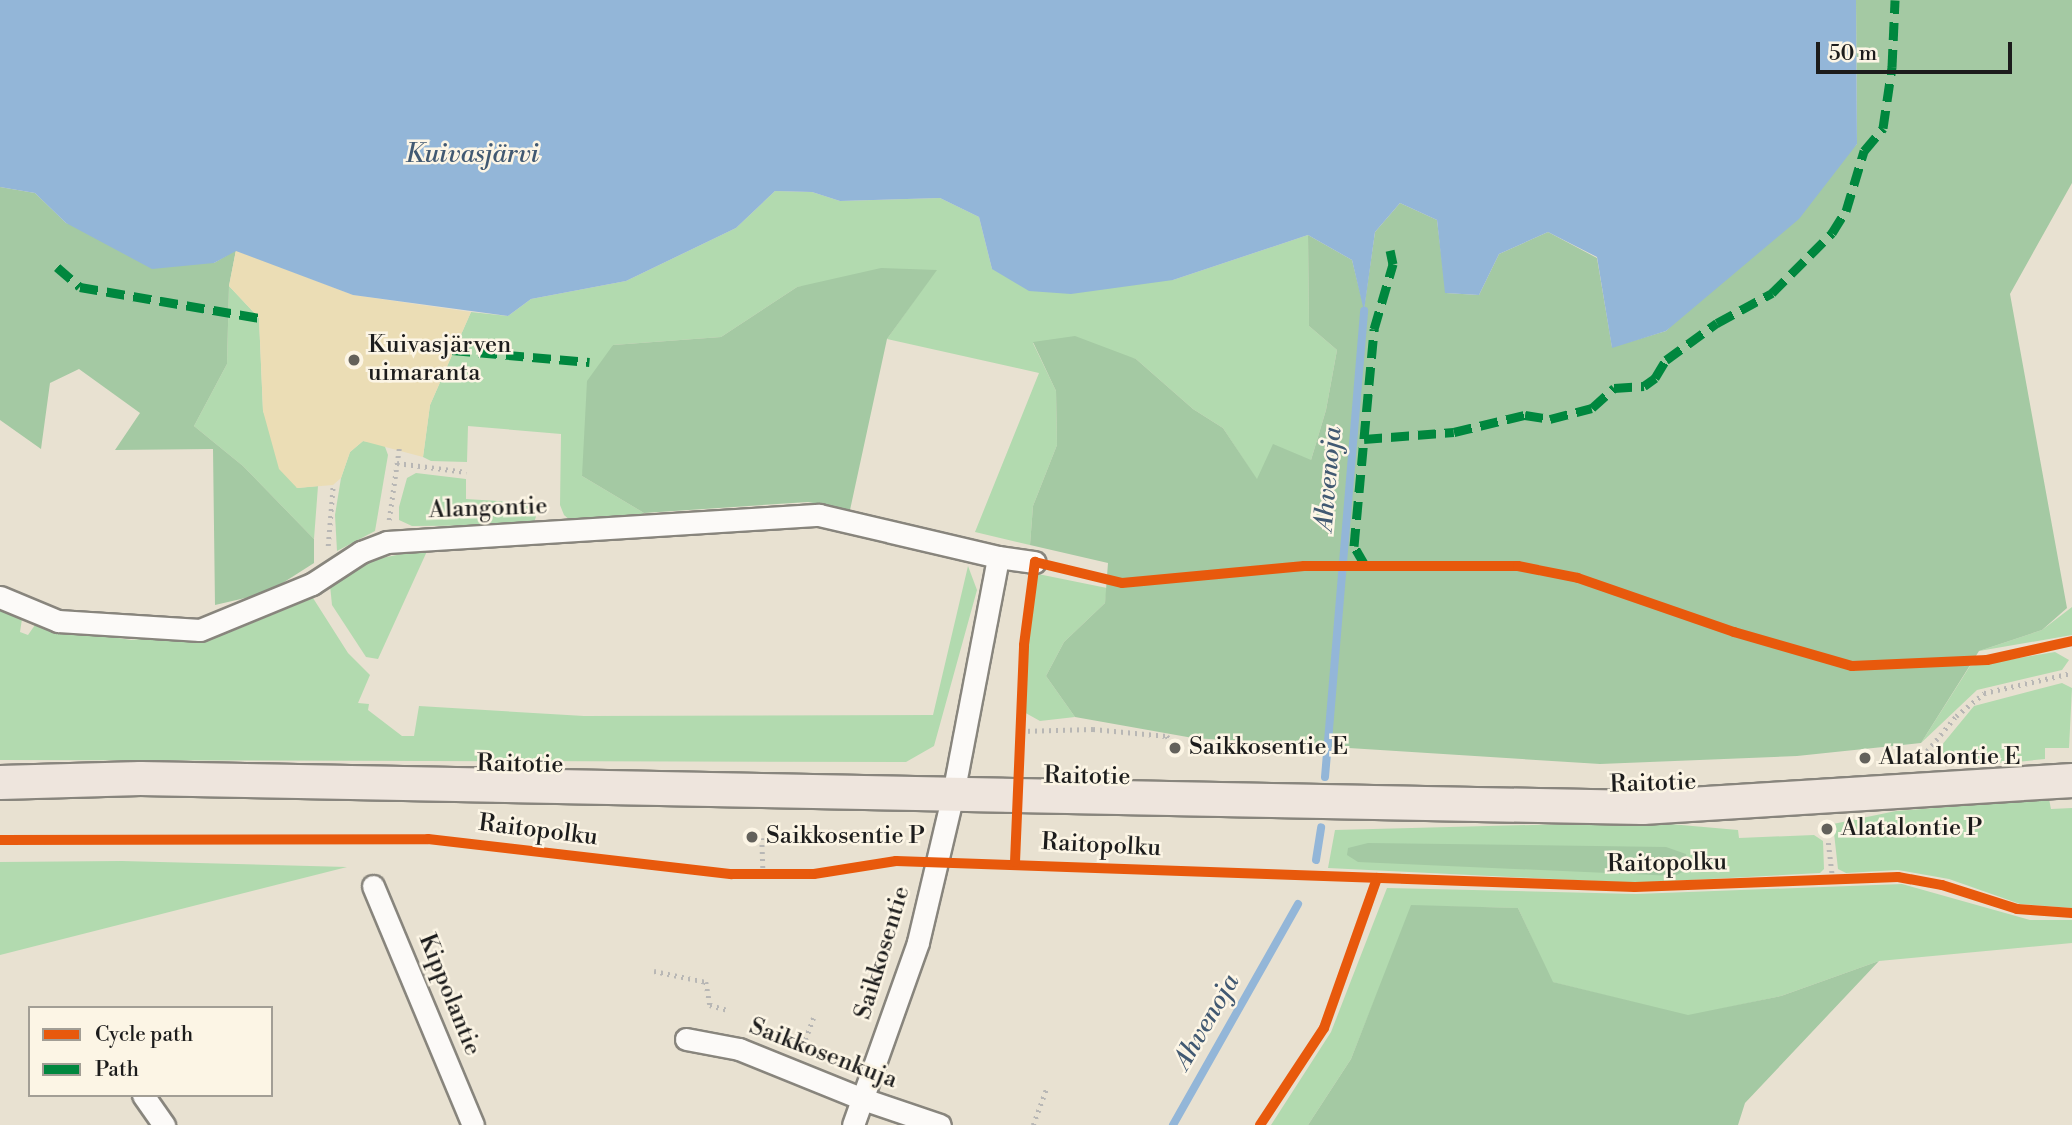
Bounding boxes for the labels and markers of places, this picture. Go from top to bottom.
place label: Kuivasjärven uimaranta [368,332,511,388]
marker: Kuivasjärven uimaranta [346,352,362,368]
place label: Saikkosentie E [1189,734,1348,762]
marker: Saikkosentie E [1167,740,1183,756]
place label: Alatalontie E [1879,744,2021,772]
marker: Alatalontie E [1857,750,1873,766]
place label: Alatalontie P [1841,815,1983,843]
marker: Alatalontie P [1819,821,1835,837]
place label: Saikkosentie P [766,823,925,851]
marker: Saikkosentie P [744,829,760,845]

